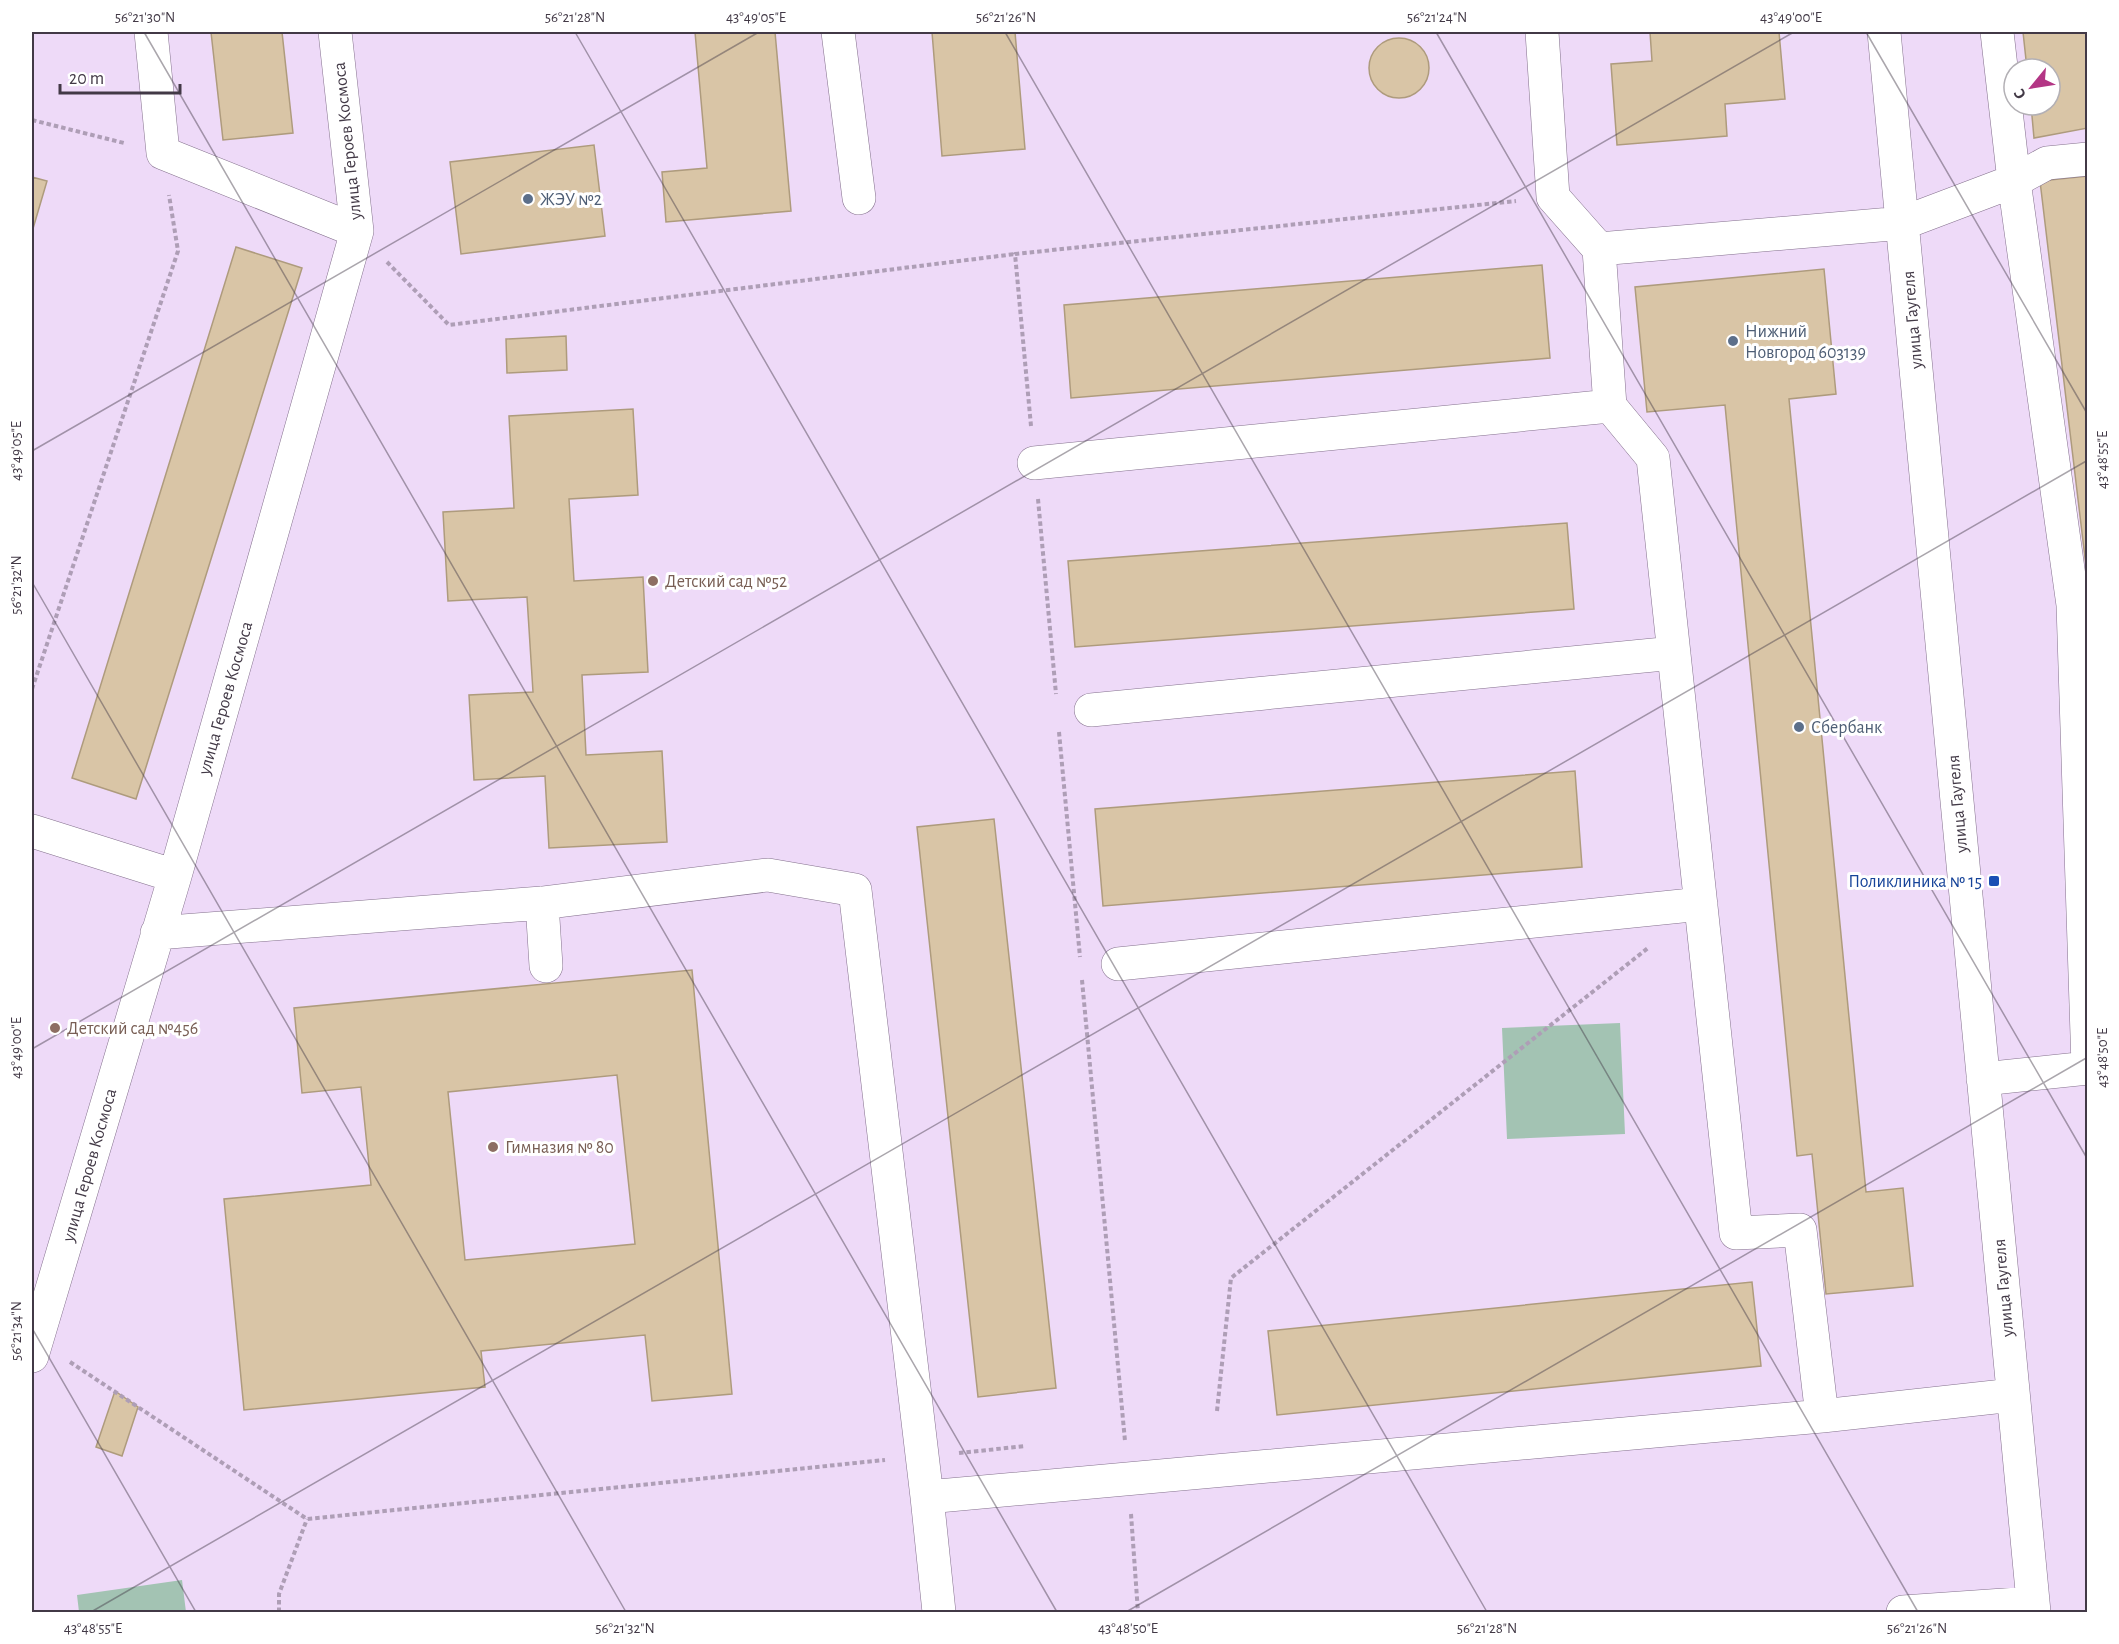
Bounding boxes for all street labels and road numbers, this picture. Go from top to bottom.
street label: улица Героев Космоса [331,61,365,222]
street label: улица Гаугеля [1900,270,1926,371]
street label: улица Героев Космоса [195,620,256,778]
street label: улица Гаугеля [1945,754,1971,855]
street label: улица Героев Космоса [59,1087,120,1245]
street label: улица Гаугеля [1991,1238,2017,1339]

